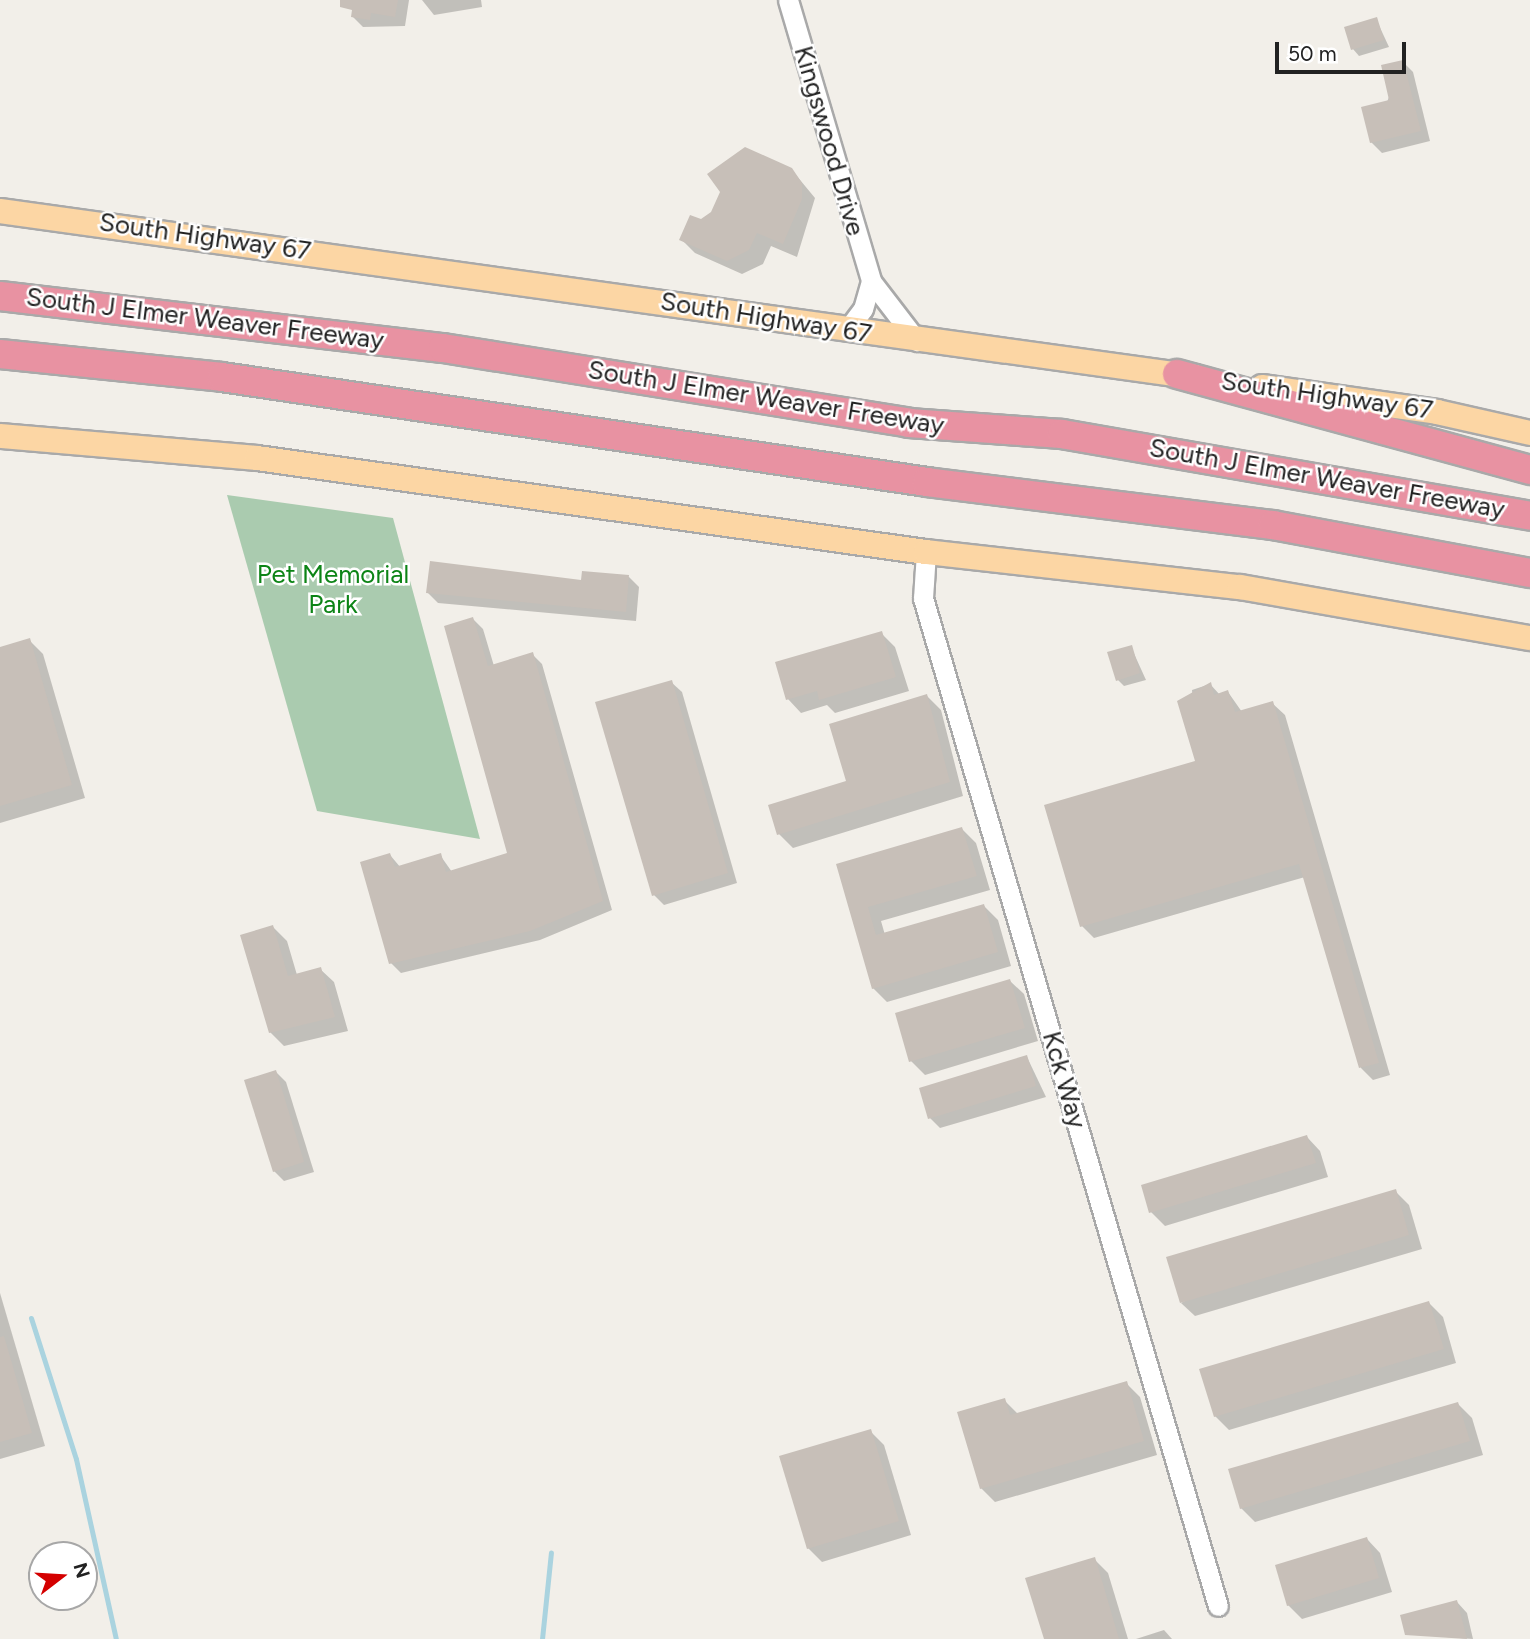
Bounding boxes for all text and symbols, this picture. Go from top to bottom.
scale bar [1278,28,1409,72]
text: 50 m [1288,41,1337,66]
street label: Kingswood Drive [787,43,871,239]
street label: South Highway 67 [97,207,313,267]
street label: South J Elmer Weaver Freeway [24,282,386,356]
street label: South Highway 67 [658,286,874,350]
street label: South J Elmer Weaver Freeway [586,354,946,442]
street label: South Highway 67 [1219,366,1435,426]
street label: South J Elmer Weaver Freeway [1147,432,1507,526]
park label: Pet Memorial Park [257,559,409,620]
street label: Kck Way [1035,1028,1093,1132]
north arrow [28,1541,98,1611]
text: N [69,1560,95,1581]

